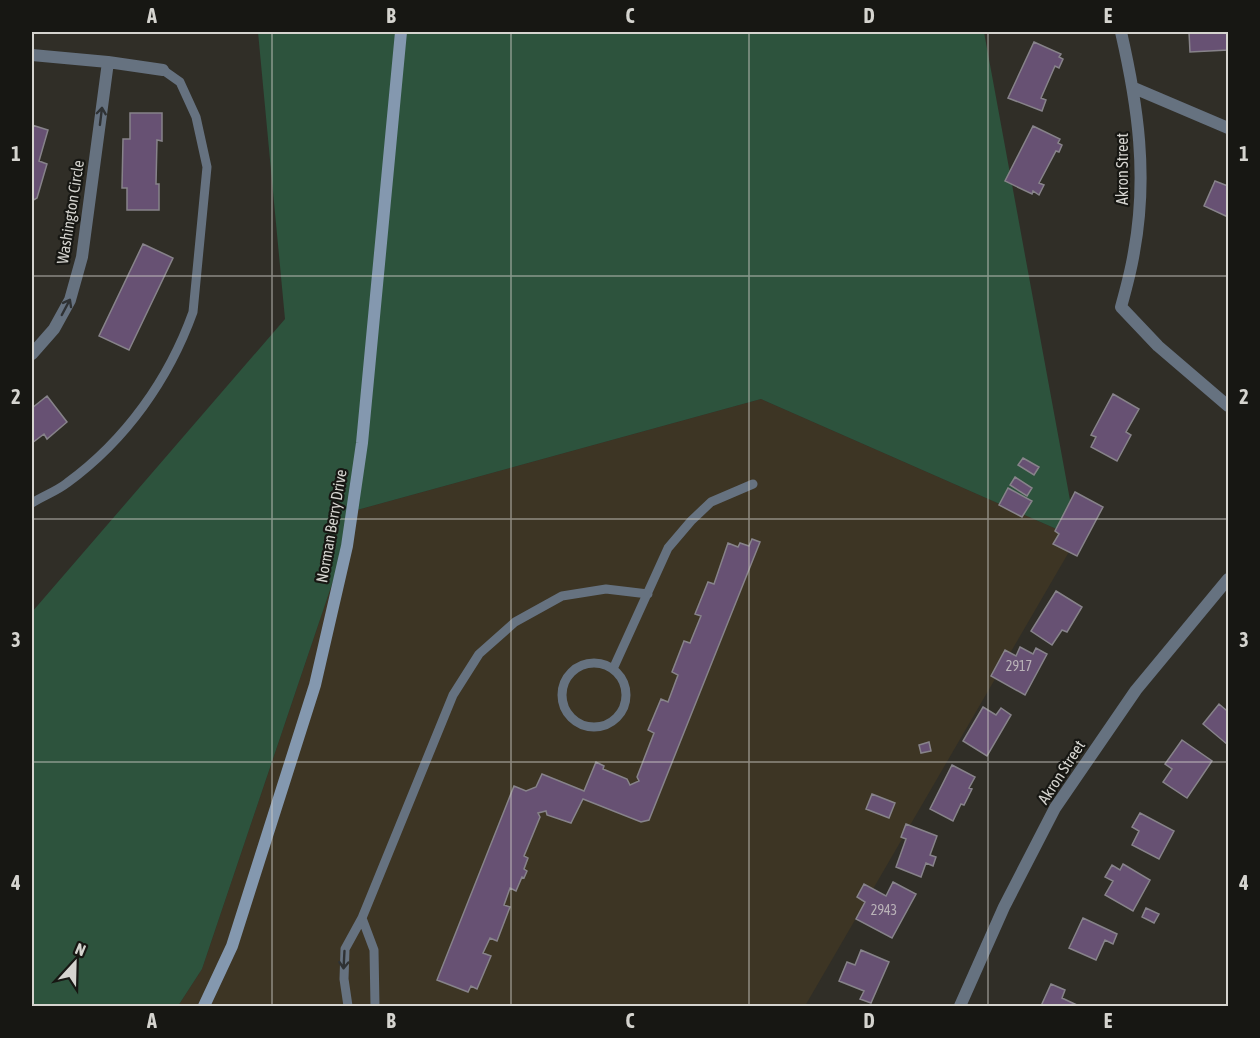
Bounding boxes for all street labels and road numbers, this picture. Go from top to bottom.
street label: Akron Street [1113,133,1131,205]
street label: Washington Circle [53,159,88,265]
street label: Norman Berry Drive [312,468,351,584]
street label: Akron Street [1034,737,1088,807]

